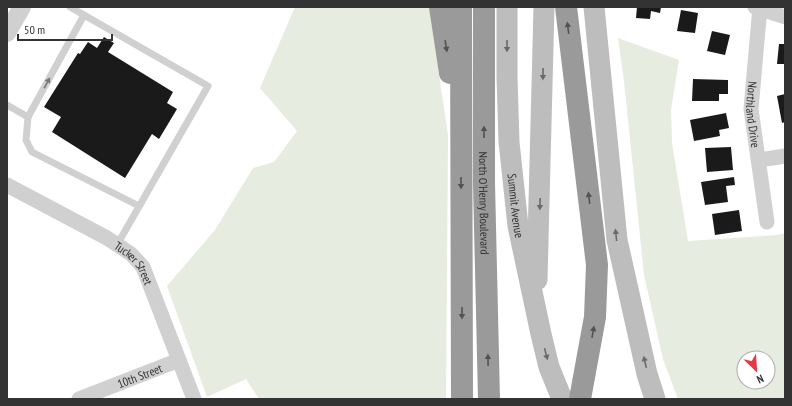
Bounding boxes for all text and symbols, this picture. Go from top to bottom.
scale bar [18,16,112,42]
text: 50 m [24,22,45,37]
one-way arrow [565,22,572,34]
one-way arrow [443,39,449,52]
one-way arrow [504,40,510,53]
one-way arrow [540,68,546,81]
one-way arrow [43,77,50,89]
street label: Northland Drive [743,81,764,148]
one-way arrow [481,125,487,138]
street label: North O'Henry Boulevard [477,151,493,255]
street label: Summit Avenue [505,173,528,239]
one-way arrow [458,177,464,190]
one-way arrow [586,192,592,205]
one-way arrow [537,198,543,211]
one-way arrow [613,229,620,241]
street label: Tucker Street [112,238,157,287]
one-way arrow [459,307,465,320]
one-way arrow [590,326,596,338]
one-way arrow [543,349,549,361]
north arrow [736,350,776,390]
one-way arrow [485,353,491,366]
one-way arrow [641,355,647,368]
street label: 10th Street [115,360,165,391]
text: N [755,371,766,387]

